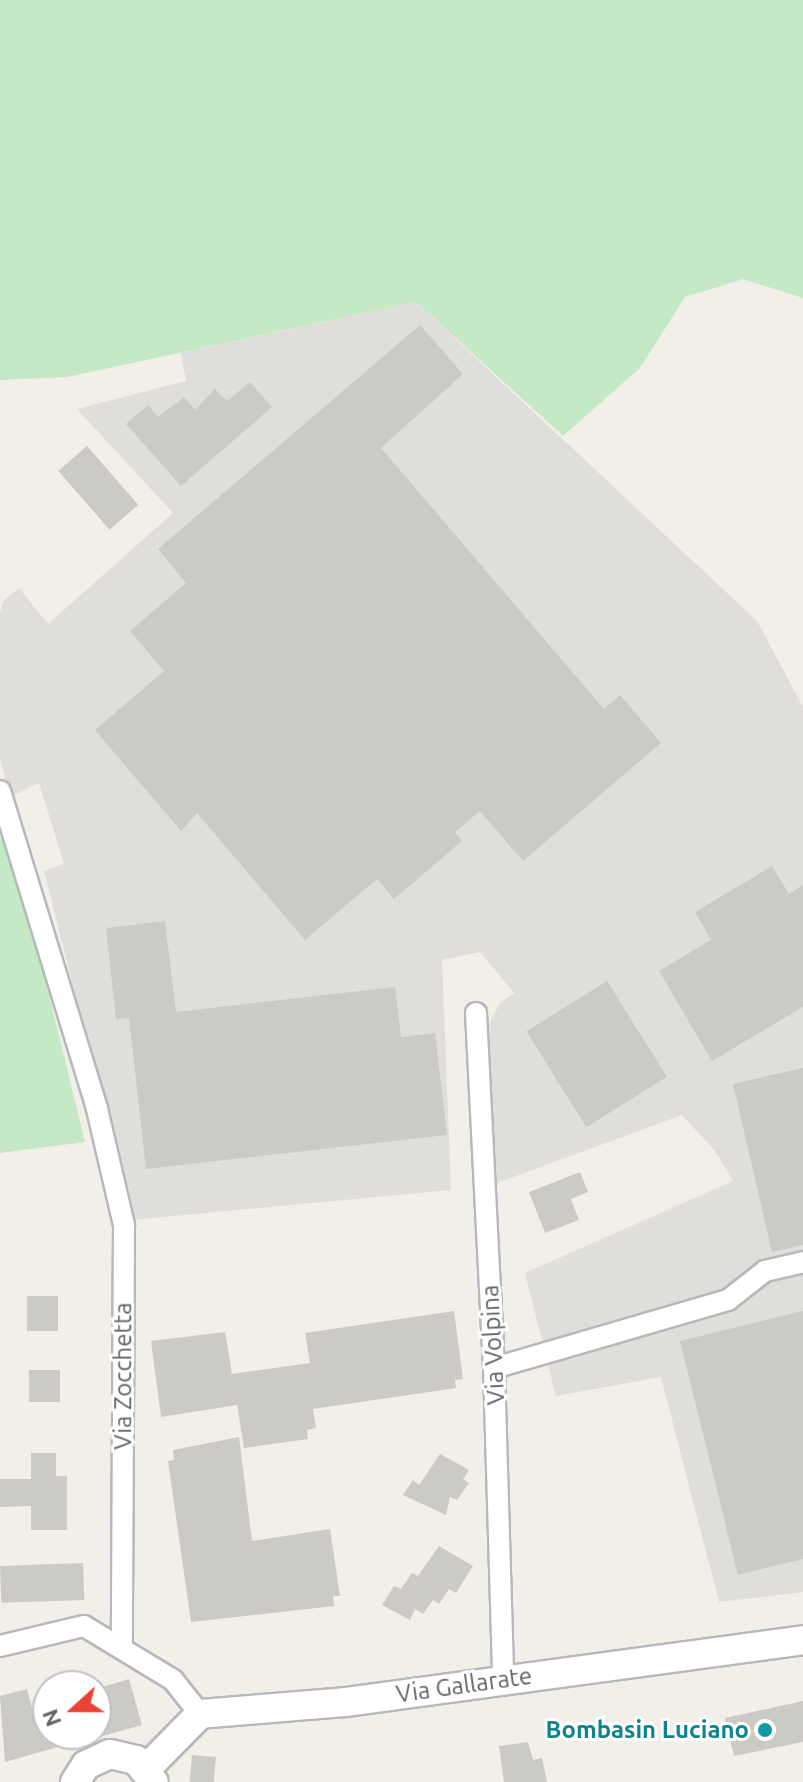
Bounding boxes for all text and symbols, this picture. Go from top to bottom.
street label: Via Volpina [475,1284,511,1406]
street label: Via Zocchetta [109,1302,137,1450]
street label: Via Gallarate [394,1661,534,1709]
north arrow [32,1670,112,1750]
text: N [36,1706,66,1730]
place label: Bombasin Luciano [546,1716,749,1744]
marker: Bombasin Luciano [756,1721,774,1739]

